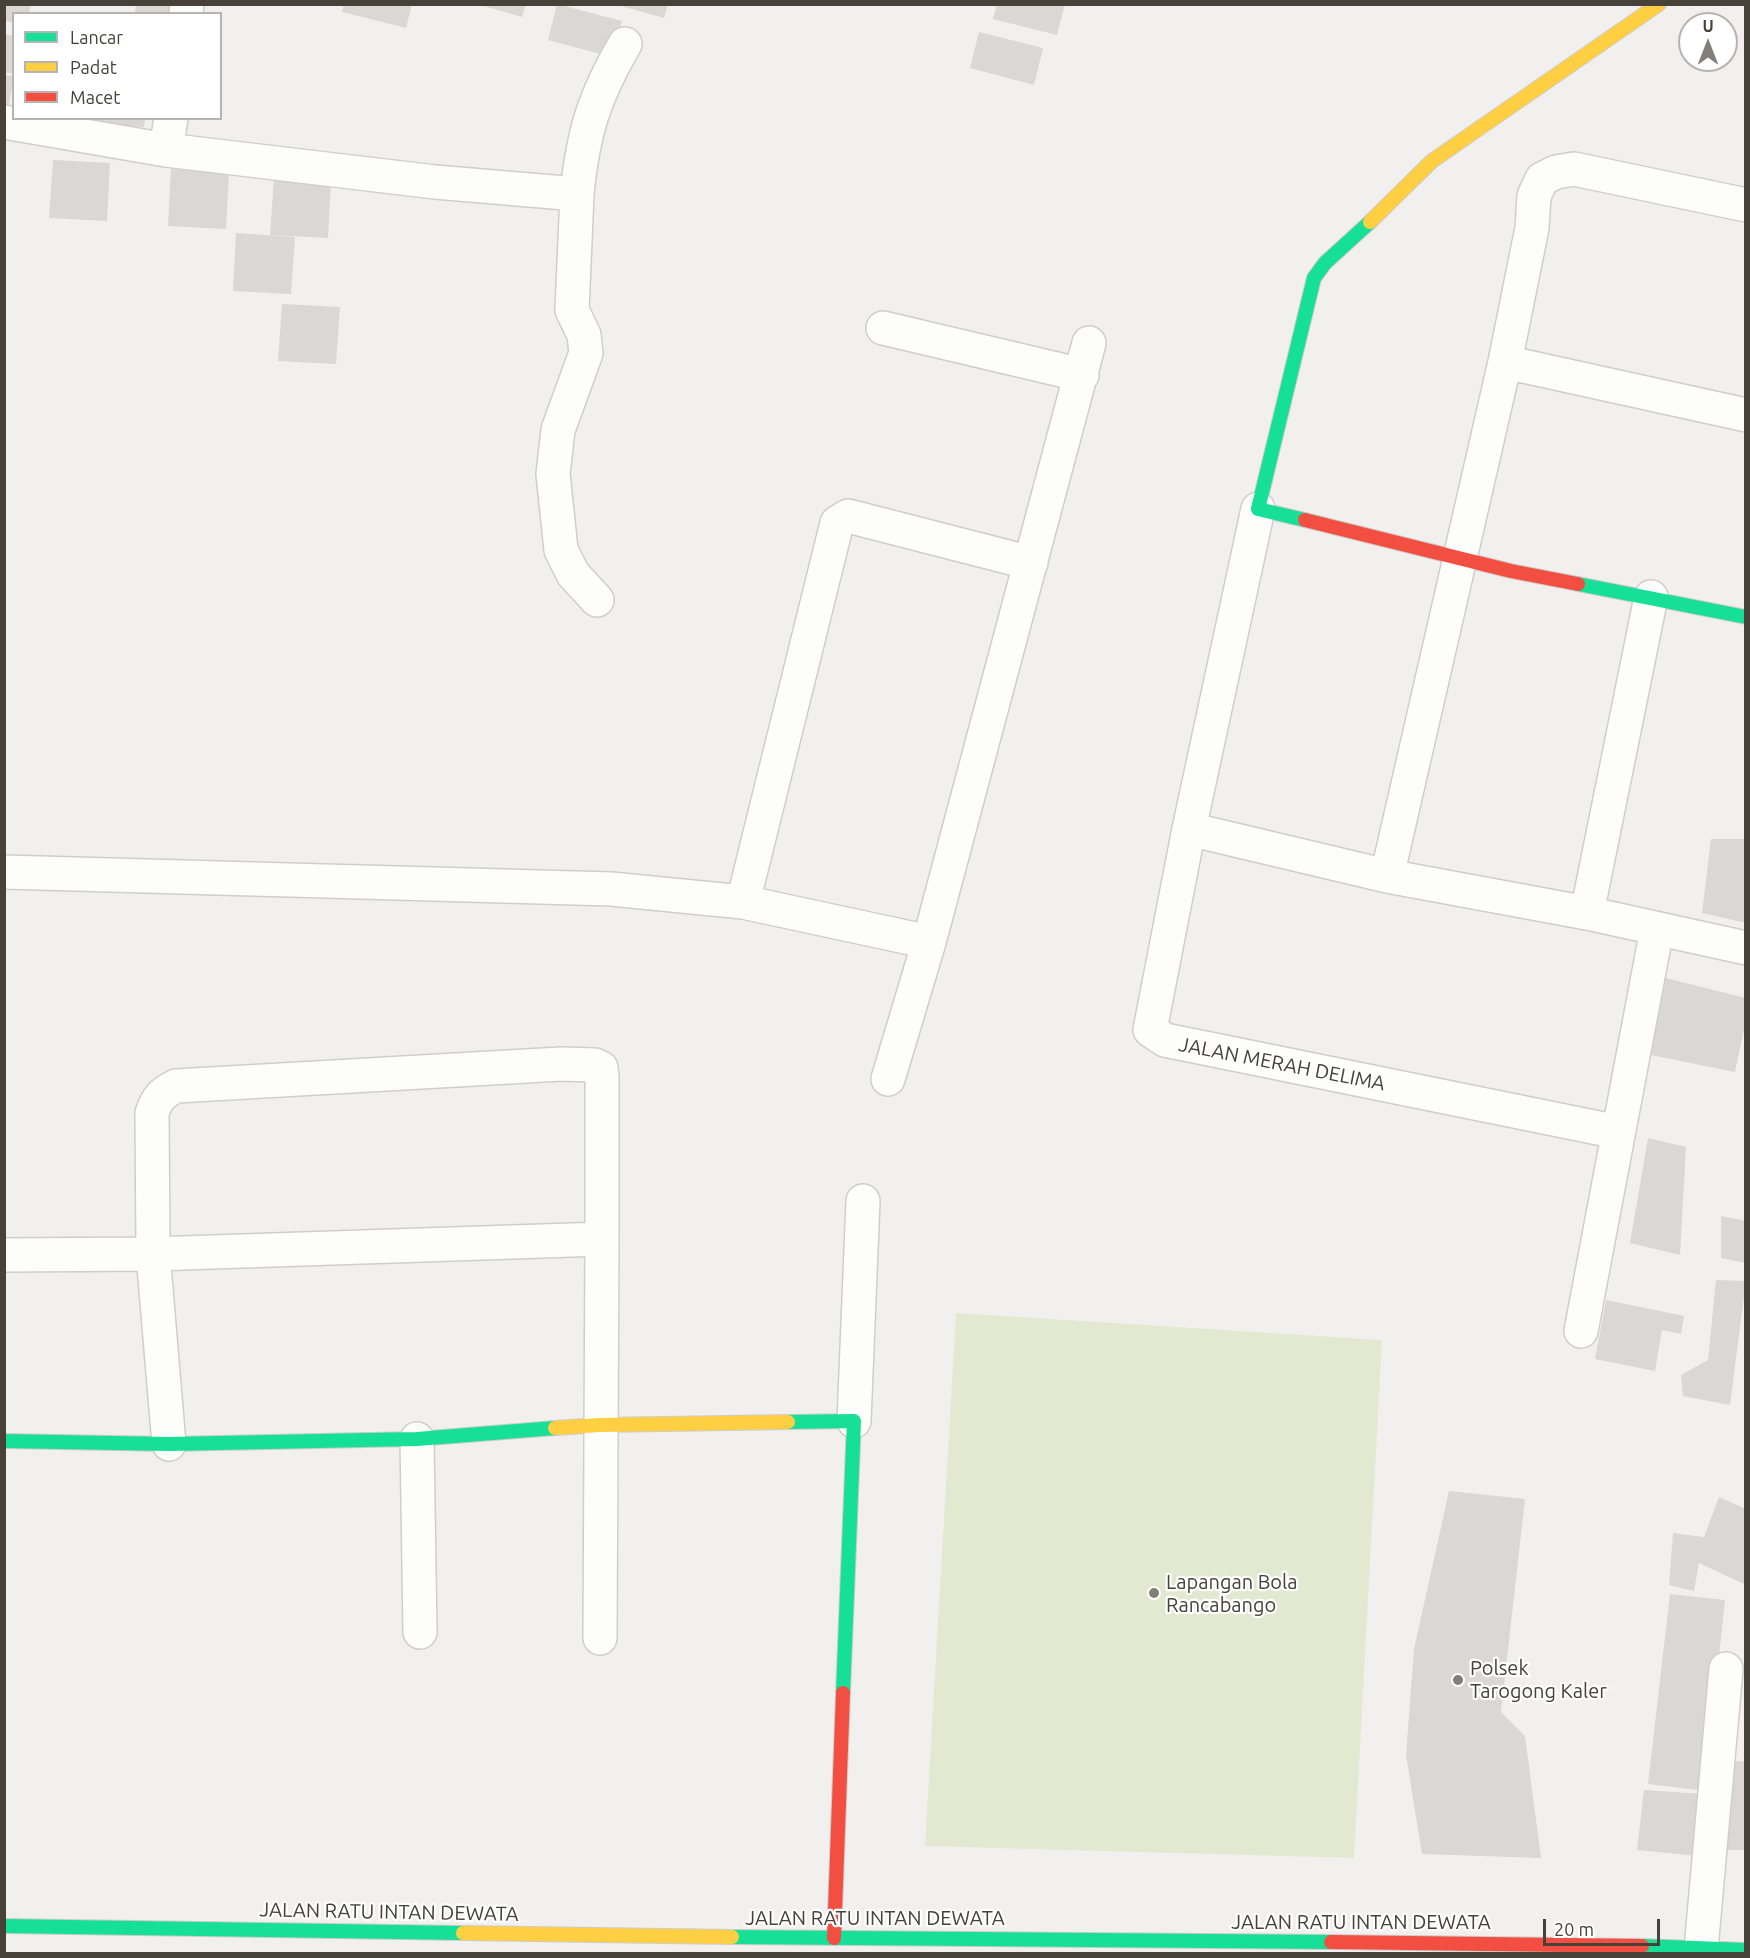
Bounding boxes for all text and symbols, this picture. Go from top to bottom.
legend [12,12,222,120]
north arrow [1678,12,1738,72]
text: U [1702,17,1714,35]
text: Lancar [70,27,123,47]
text: Padat [70,57,117,77]
text: Macet [70,87,120,107]
street label: JALAN MERAH DELIMA [1177,1032,1387,1096]
place label: Lapangan Bola Rancabango [1166,1570,1298,1617]
marker: Lapangan Bola Rancabango [1147,1586,1161,1600]
place label: Polsek Tarogong Kaler [1470,1656,1607,1703]
marker: Polsek Tarogong Kaler [1451,1673,1465,1687]
street label: JALAN RATU INTAN DEWATA [259,1898,519,1926]
street label: JALAN RATU INTAN DEWATA [745,1906,1005,1930]
scale bar [1546,1907,1663,1945]
street label: JALAN RATU INTAN DEWATA [1231,1910,1491,1934]
text: 20 m [1554,1919,1594,1939]

